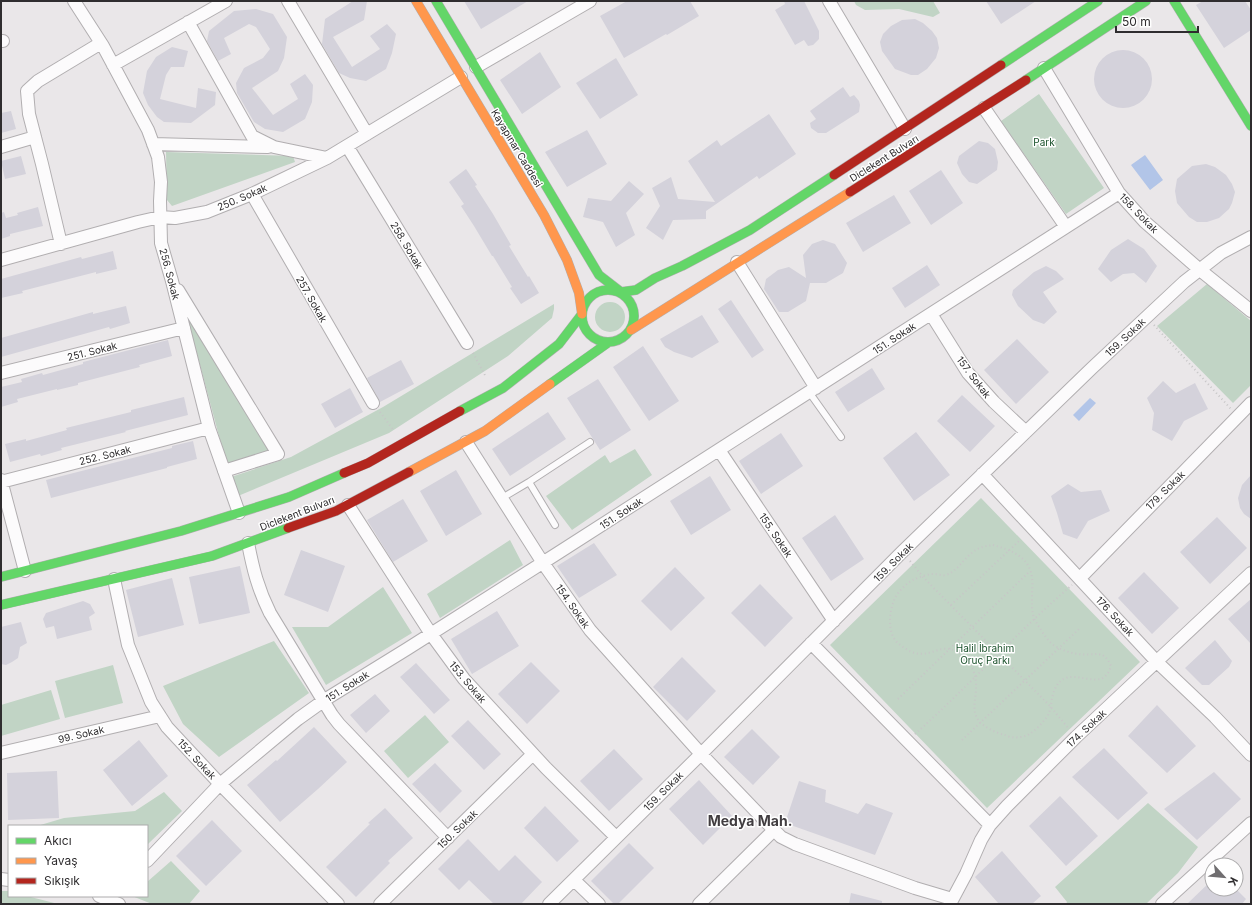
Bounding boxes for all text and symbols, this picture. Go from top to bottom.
scale bar [1116,8,1198,34]
text: 50 m [1122,14,1151,29]
street label: Kayapınar Caddesi [489,107,545,189]
street label: Diclekent Bulvarı [847,132,921,184]
park label: Park [1033,136,1055,148]
street label: 250. Sokak [215,181,269,213]
street label: 158. Sokak [1117,191,1161,236]
street label: 258. Sokak [388,219,426,271]
street label: 256. Sokak [157,247,183,302]
street label: 257. Sokak [294,274,330,325]
street label: 159. Sokak [1102,315,1148,359]
street label: 151. Sokak [870,319,918,356]
street label: 251. Sokak [66,339,119,363]
street label: 157. Sokak [954,354,994,401]
street label: 252. Sokak [78,443,133,467]
street label: 179. Sokak [1143,468,1187,512]
street label: Diclekent Bulvarı [258,493,336,533]
street label: 151. Sokak [597,494,645,531]
street label: 155. Sokak [757,511,795,560]
street label: 159. Sokak [871,539,916,584]
street label: 154. Sokak [553,582,593,631]
street label: 176. Sokak [1094,594,1137,639]
park label: Halil İbrahim Oruç Parkı [956,641,1014,666]
street label: 153. Sokak [447,659,489,706]
street label: 151. Sokak [323,668,371,704]
street label: 174. Sokak [1064,706,1109,749]
street label: 99. Sokak [57,723,106,745]
street label: 152. Sokak [175,736,219,782]
street label: 159. Sokak [641,768,686,813]
street label: 150. Sokak [435,807,480,851]
district label: Medya Mah. [708,812,792,829]
legend [8,825,148,897]
text: Akıcı [44,833,72,848]
text: Yavaş [44,853,78,868]
north arrow [1204,857,1244,897]
text: Sıkışık [44,873,80,888]
text: K [1225,875,1241,888]

